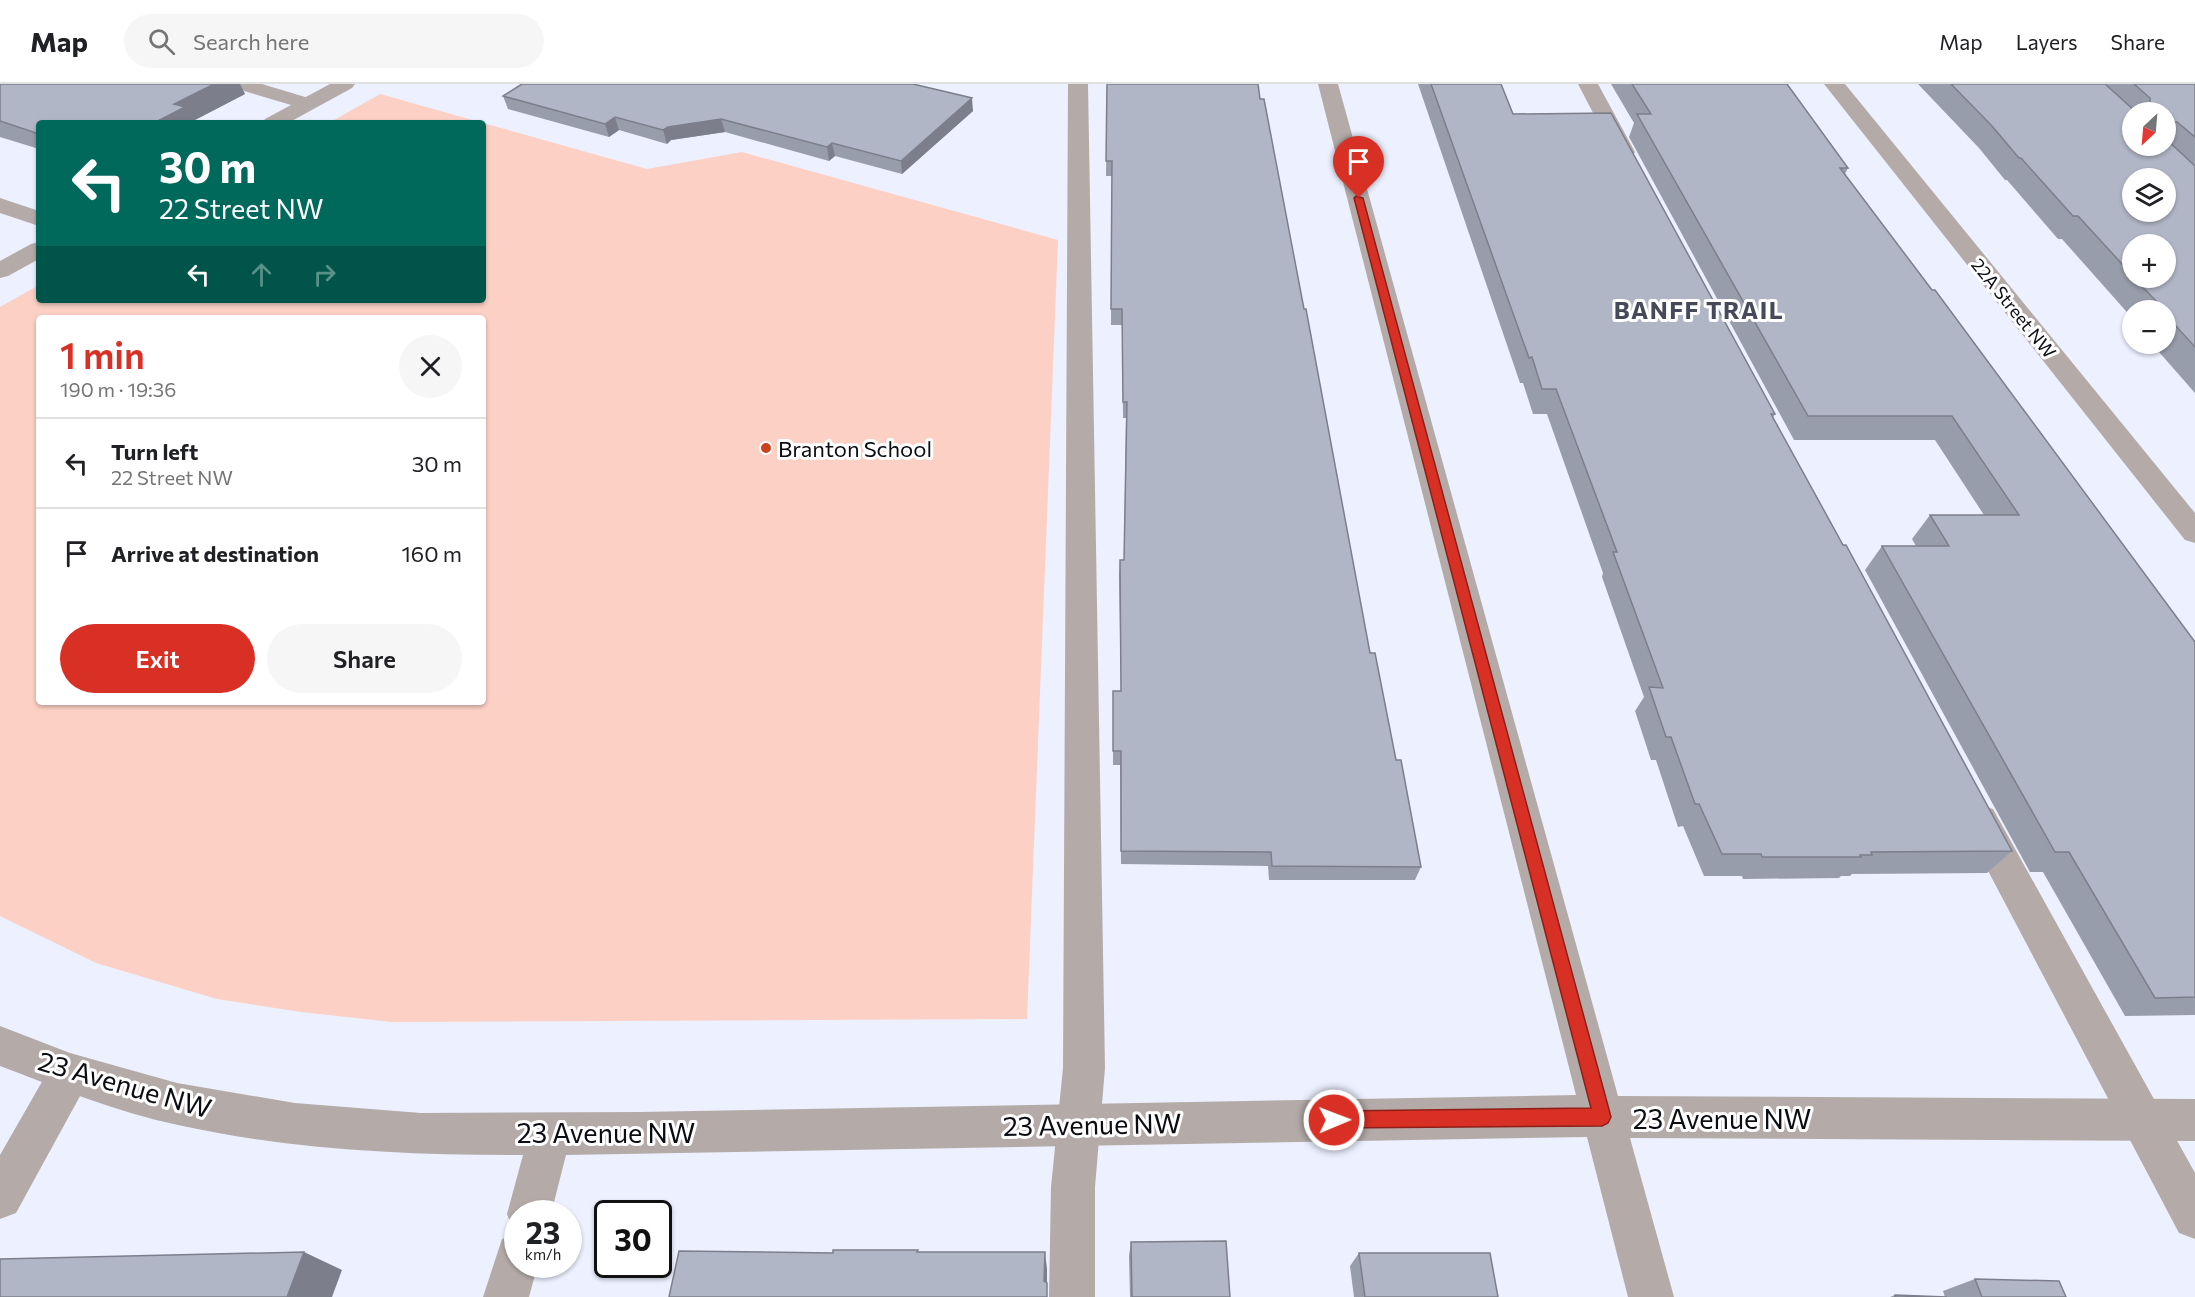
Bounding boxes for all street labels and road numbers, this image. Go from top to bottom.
street label: 22A Street NW [1967,254,2061,362]
street label: 23 Avenue NW [35,1044,215,1124]
street label: 23 Avenue NW [1633,1102,1811,1135]
street label: 23 Avenue NW [1002,1106,1182,1142]
street label: 23 Avenue NW [517,1116,695,1149]

